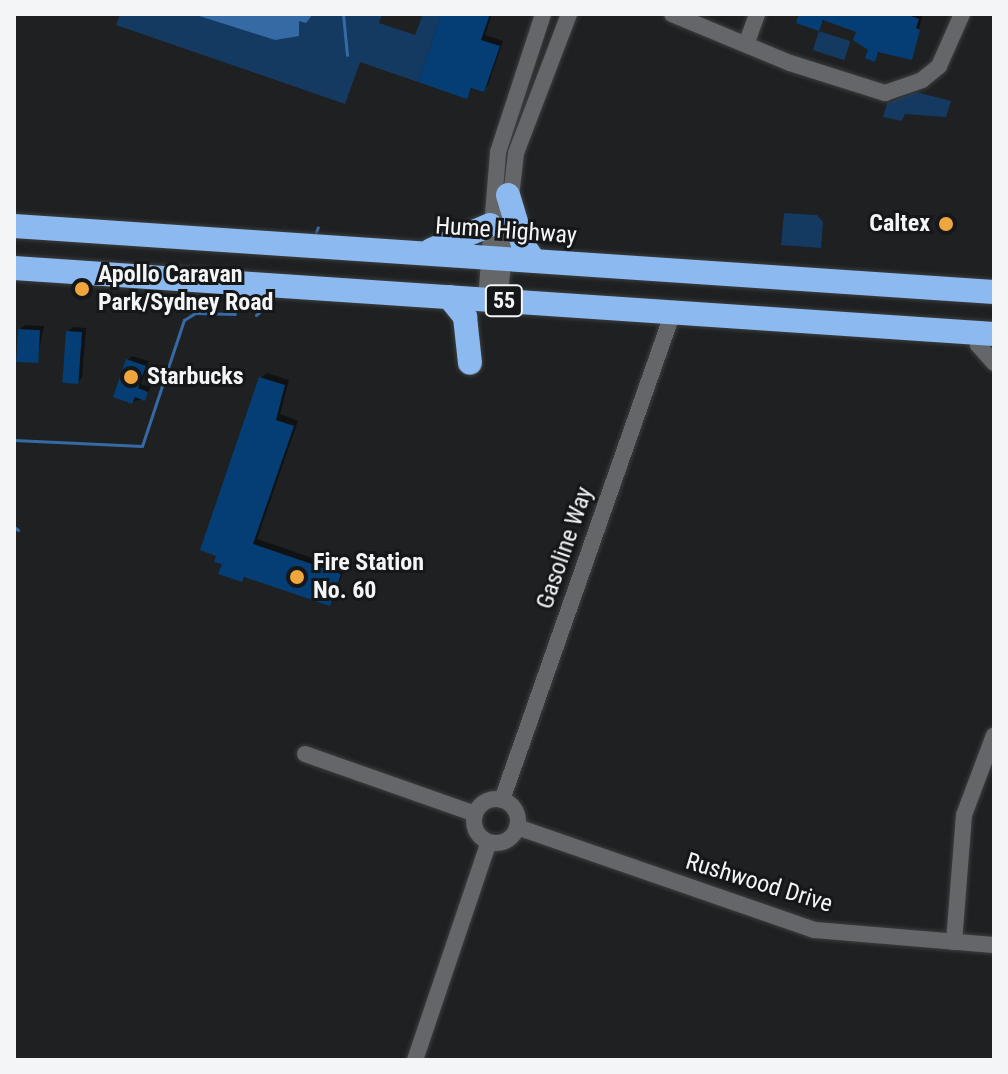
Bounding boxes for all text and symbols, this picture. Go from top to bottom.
place label: Caltex [869,210,930,238]
street label: Hume Highway [434,212,578,250]
marker: Caltex [937,215,955,233]
place label: Apollo Caravan Park/Sydney Road [98,261,273,317]
marker: Apollo Caravan Park/Sydney Road [73,280,91,298]
road number: 55 [484,283,524,319]
place label: Starbucks [147,363,244,391]
marker: Starbucks [122,368,140,386]
street label: Gasoline Way [531,483,599,613]
place label: Fire Station No. 60 [313,549,424,605]
marker: Fire Station No. 60 [288,568,306,586]
street label: Rushwood Drive [682,847,836,919]

